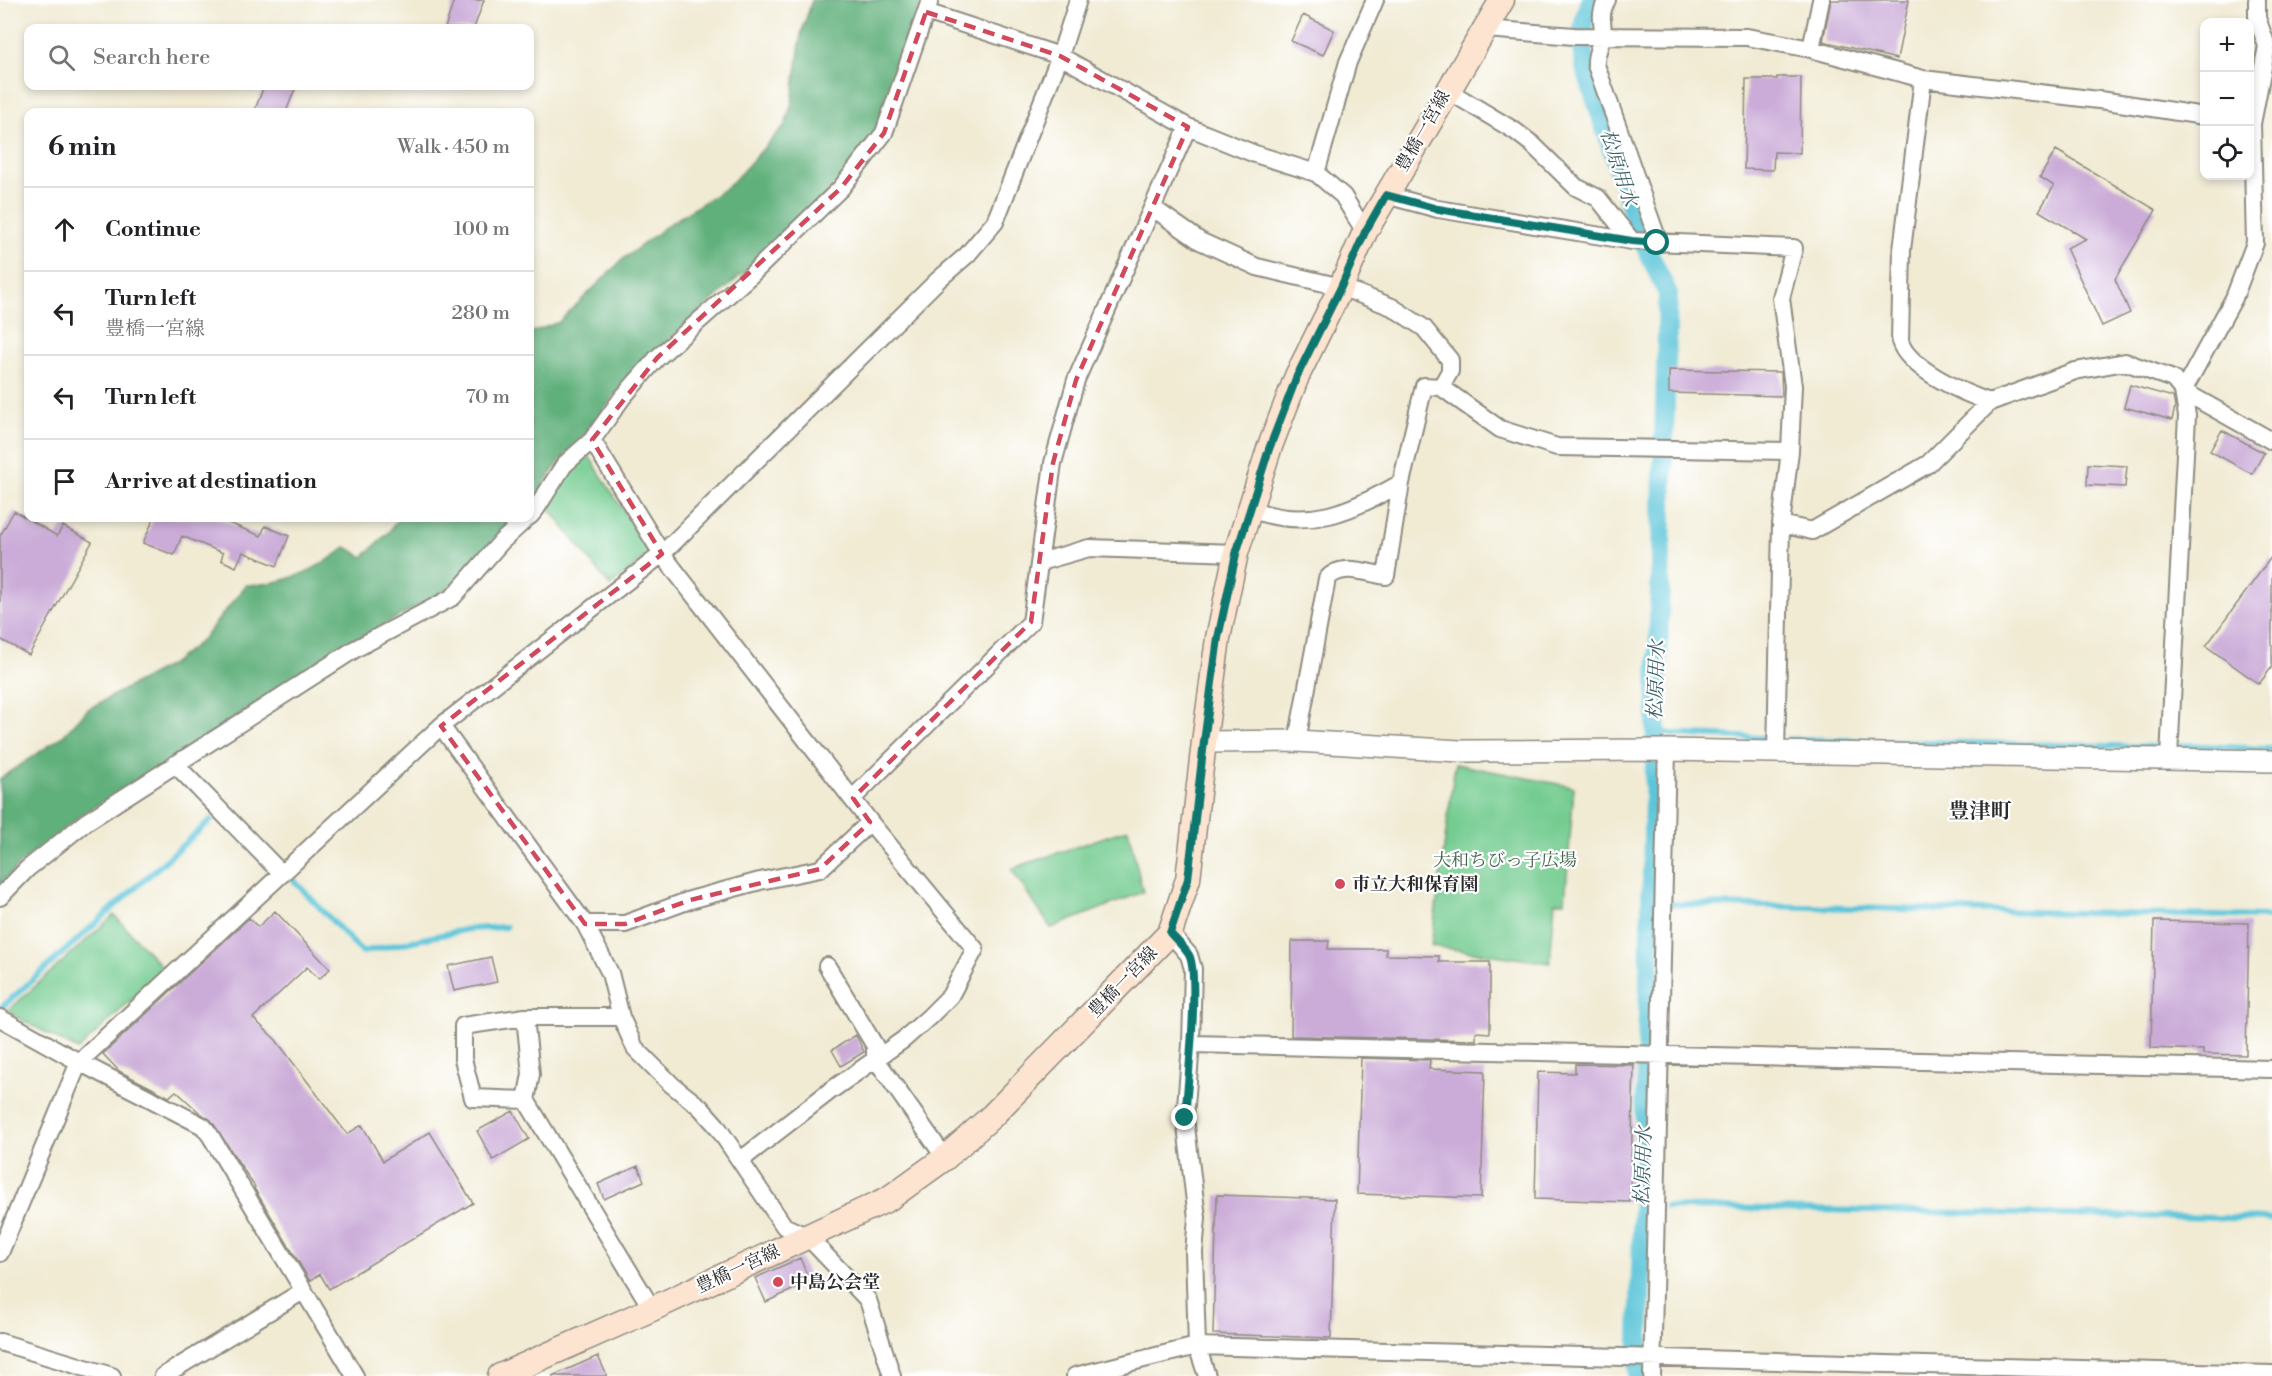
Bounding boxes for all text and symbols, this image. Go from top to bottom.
map controls [2200,18,2254,180]
button: + [2200,18,2254,72]
search box [24,24,534,90]
icon: search [45,41,78,74]
text: Search here [93,44,210,71]
button: − [2200,72,2254,126]
street label: 豊橋一宮線 [1391,86,1455,176]
water label: 松原用水 [1594,126,1643,212]
button: locate [2200,126,2254,180]
text: 6 min [48,131,116,163]
text: Walk · 450 m [397,135,510,160]
icon: ahead [48,213,81,246]
text: Continue [105,216,201,243]
text: 100 m [454,217,510,242]
route start [1643,229,1669,255]
text: Turn left [105,285,196,312]
icon: left [48,297,81,330]
text: 280 m [451,301,510,326]
text: 豊橋一宮線 [105,317,205,342]
icon: left [48,381,81,414]
text: Turn left [105,384,196,411]
text: 70 m [466,385,510,410]
icon: arrive [48,465,81,498]
text: Arrive at destination [105,468,317,495]
water label: 松原用水 [1643,638,1671,720]
district label: 豊津町 [1949,799,2012,825]
park label: 大和ちびっ子広場 [1433,849,1577,872]
place label: 市立大和保育園 [1352,873,1478,896]
marker: 市立大和保育園 [1333,877,1347,891]
street label: 豊橋一宮線 [1083,942,1163,1022]
route end [1171,1104,1197,1130]
water label: 松原用水 [1630,1124,1658,1206]
street label: 豊橋一宮線 [692,1240,784,1298]
place label: 中島公会堂 [790,1271,880,1294]
marker: 中島公会堂 [771,1275,785,1289]

